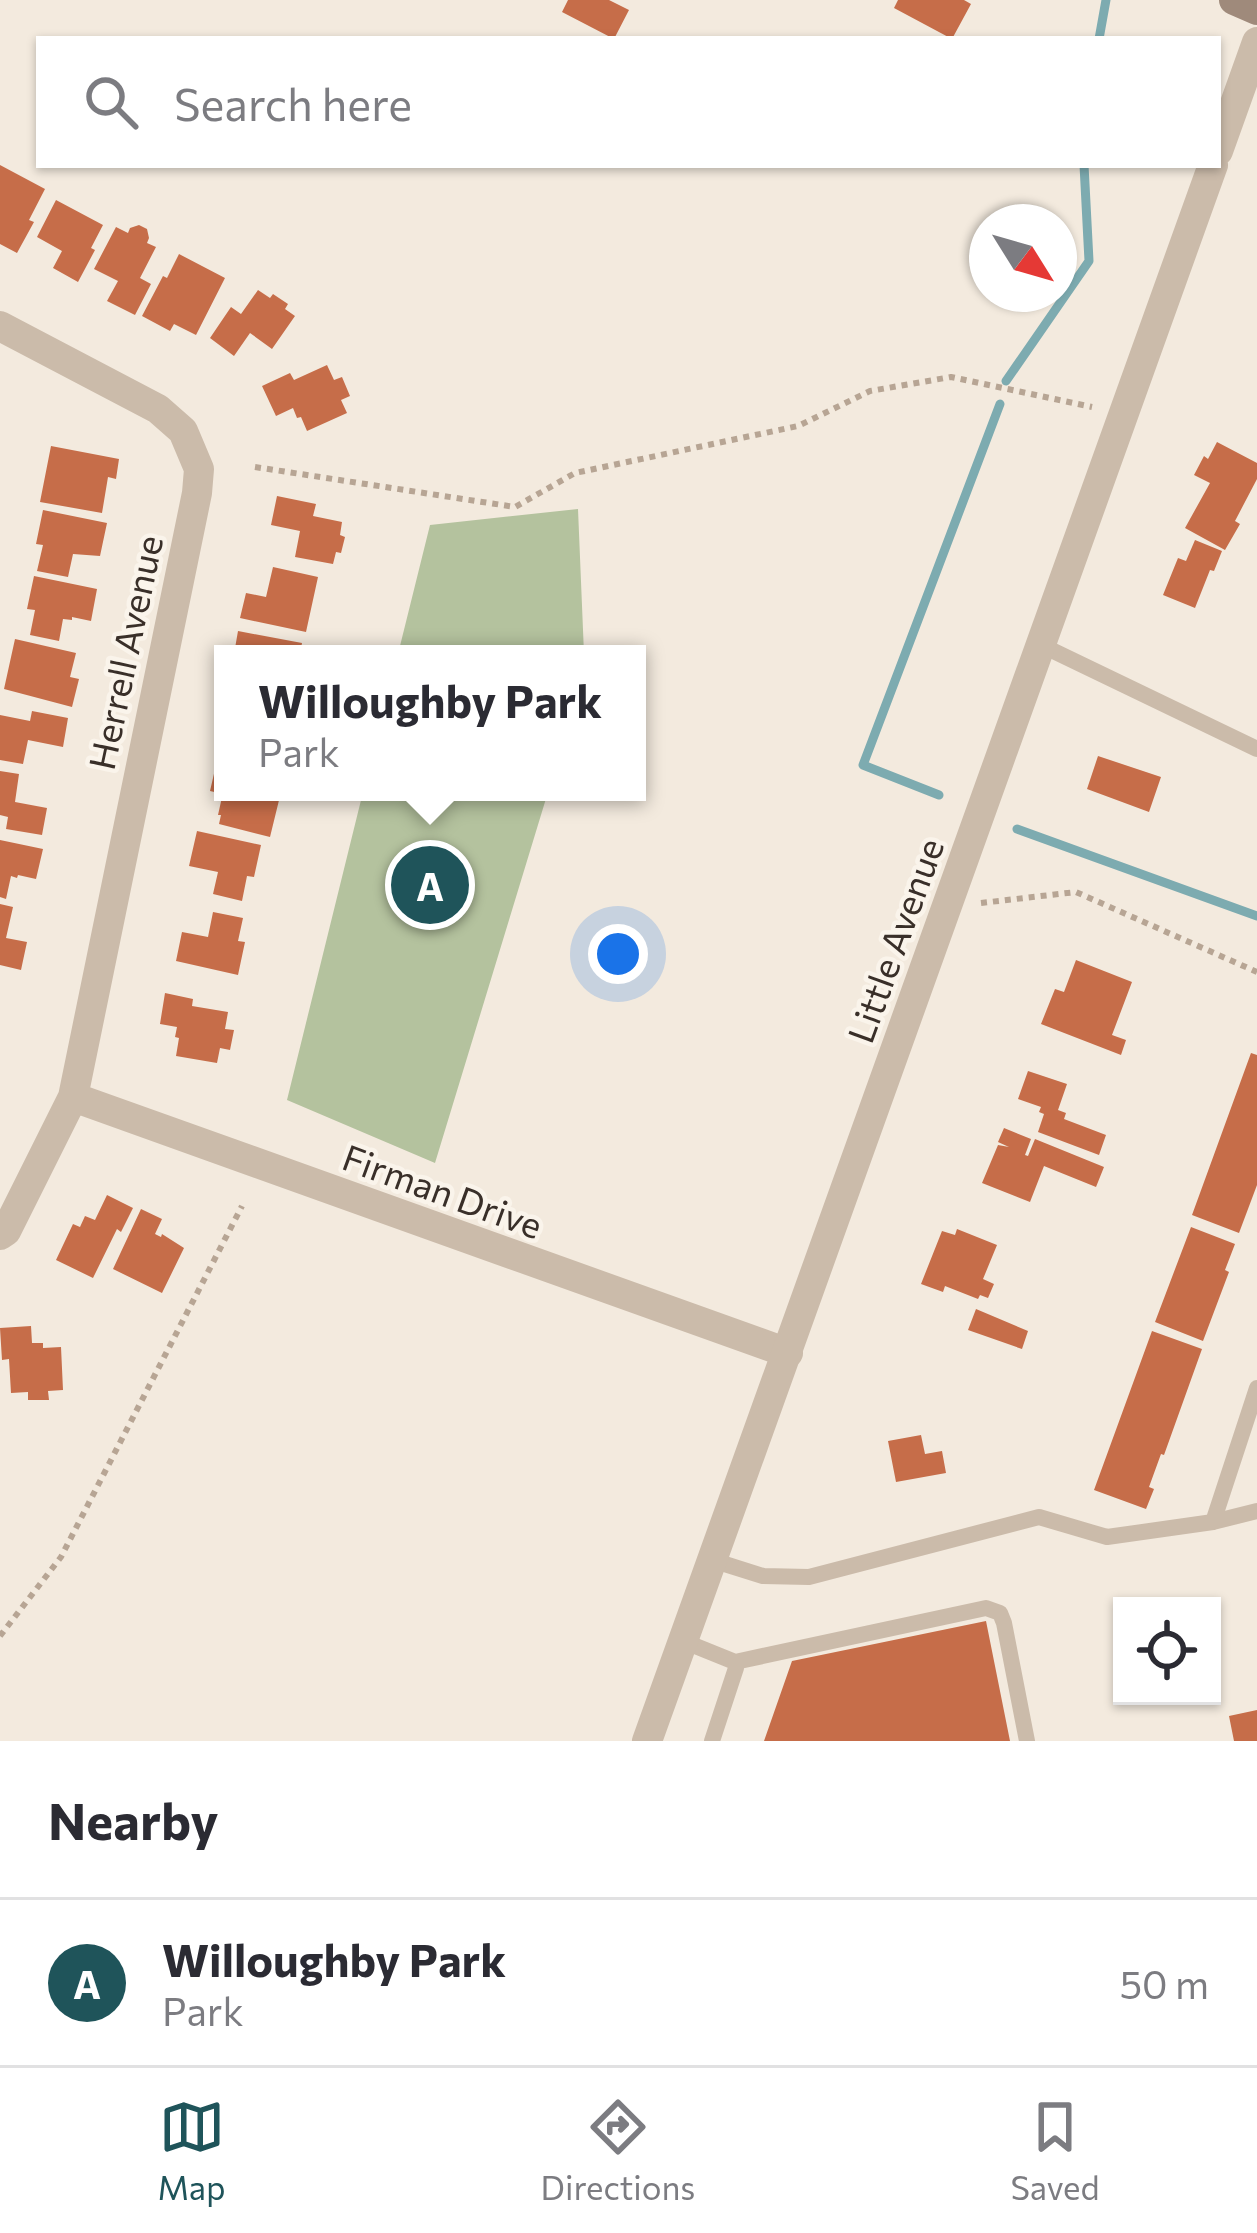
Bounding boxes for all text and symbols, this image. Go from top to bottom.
search box [36,36,1221,168]
icon: search [78,69,144,135]
text: Search here [174,75,412,130]
north arrow [969,204,1077,312]
street label: Herrell Avenue [78,531,170,773]
popup [214,645,646,801]
text: Willoughby Park [258,672,602,727]
text: Park [258,727,340,775]
street label: Little Avenue [837,832,951,1048]
pin: A [391,840,469,930]
your location [588,924,648,984]
street label: Firman Drive [337,1134,549,1246]
map controls [1113,1597,1221,1705]
button: locate [1113,1597,1221,1705]
text: Nearby [48,1788,218,1851]
text: Willoughby Park [162,1931,506,1986]
text: A [73,1959,101,2007]
text: 50 m [1120,1959,1209,2007]
text: Park [162,1986,244,2034]
tab: Map [158,2094,226,2207]
tab: Directions [541,2094,695,2207]
tab: Saved [1010,2094,1099,2207]

